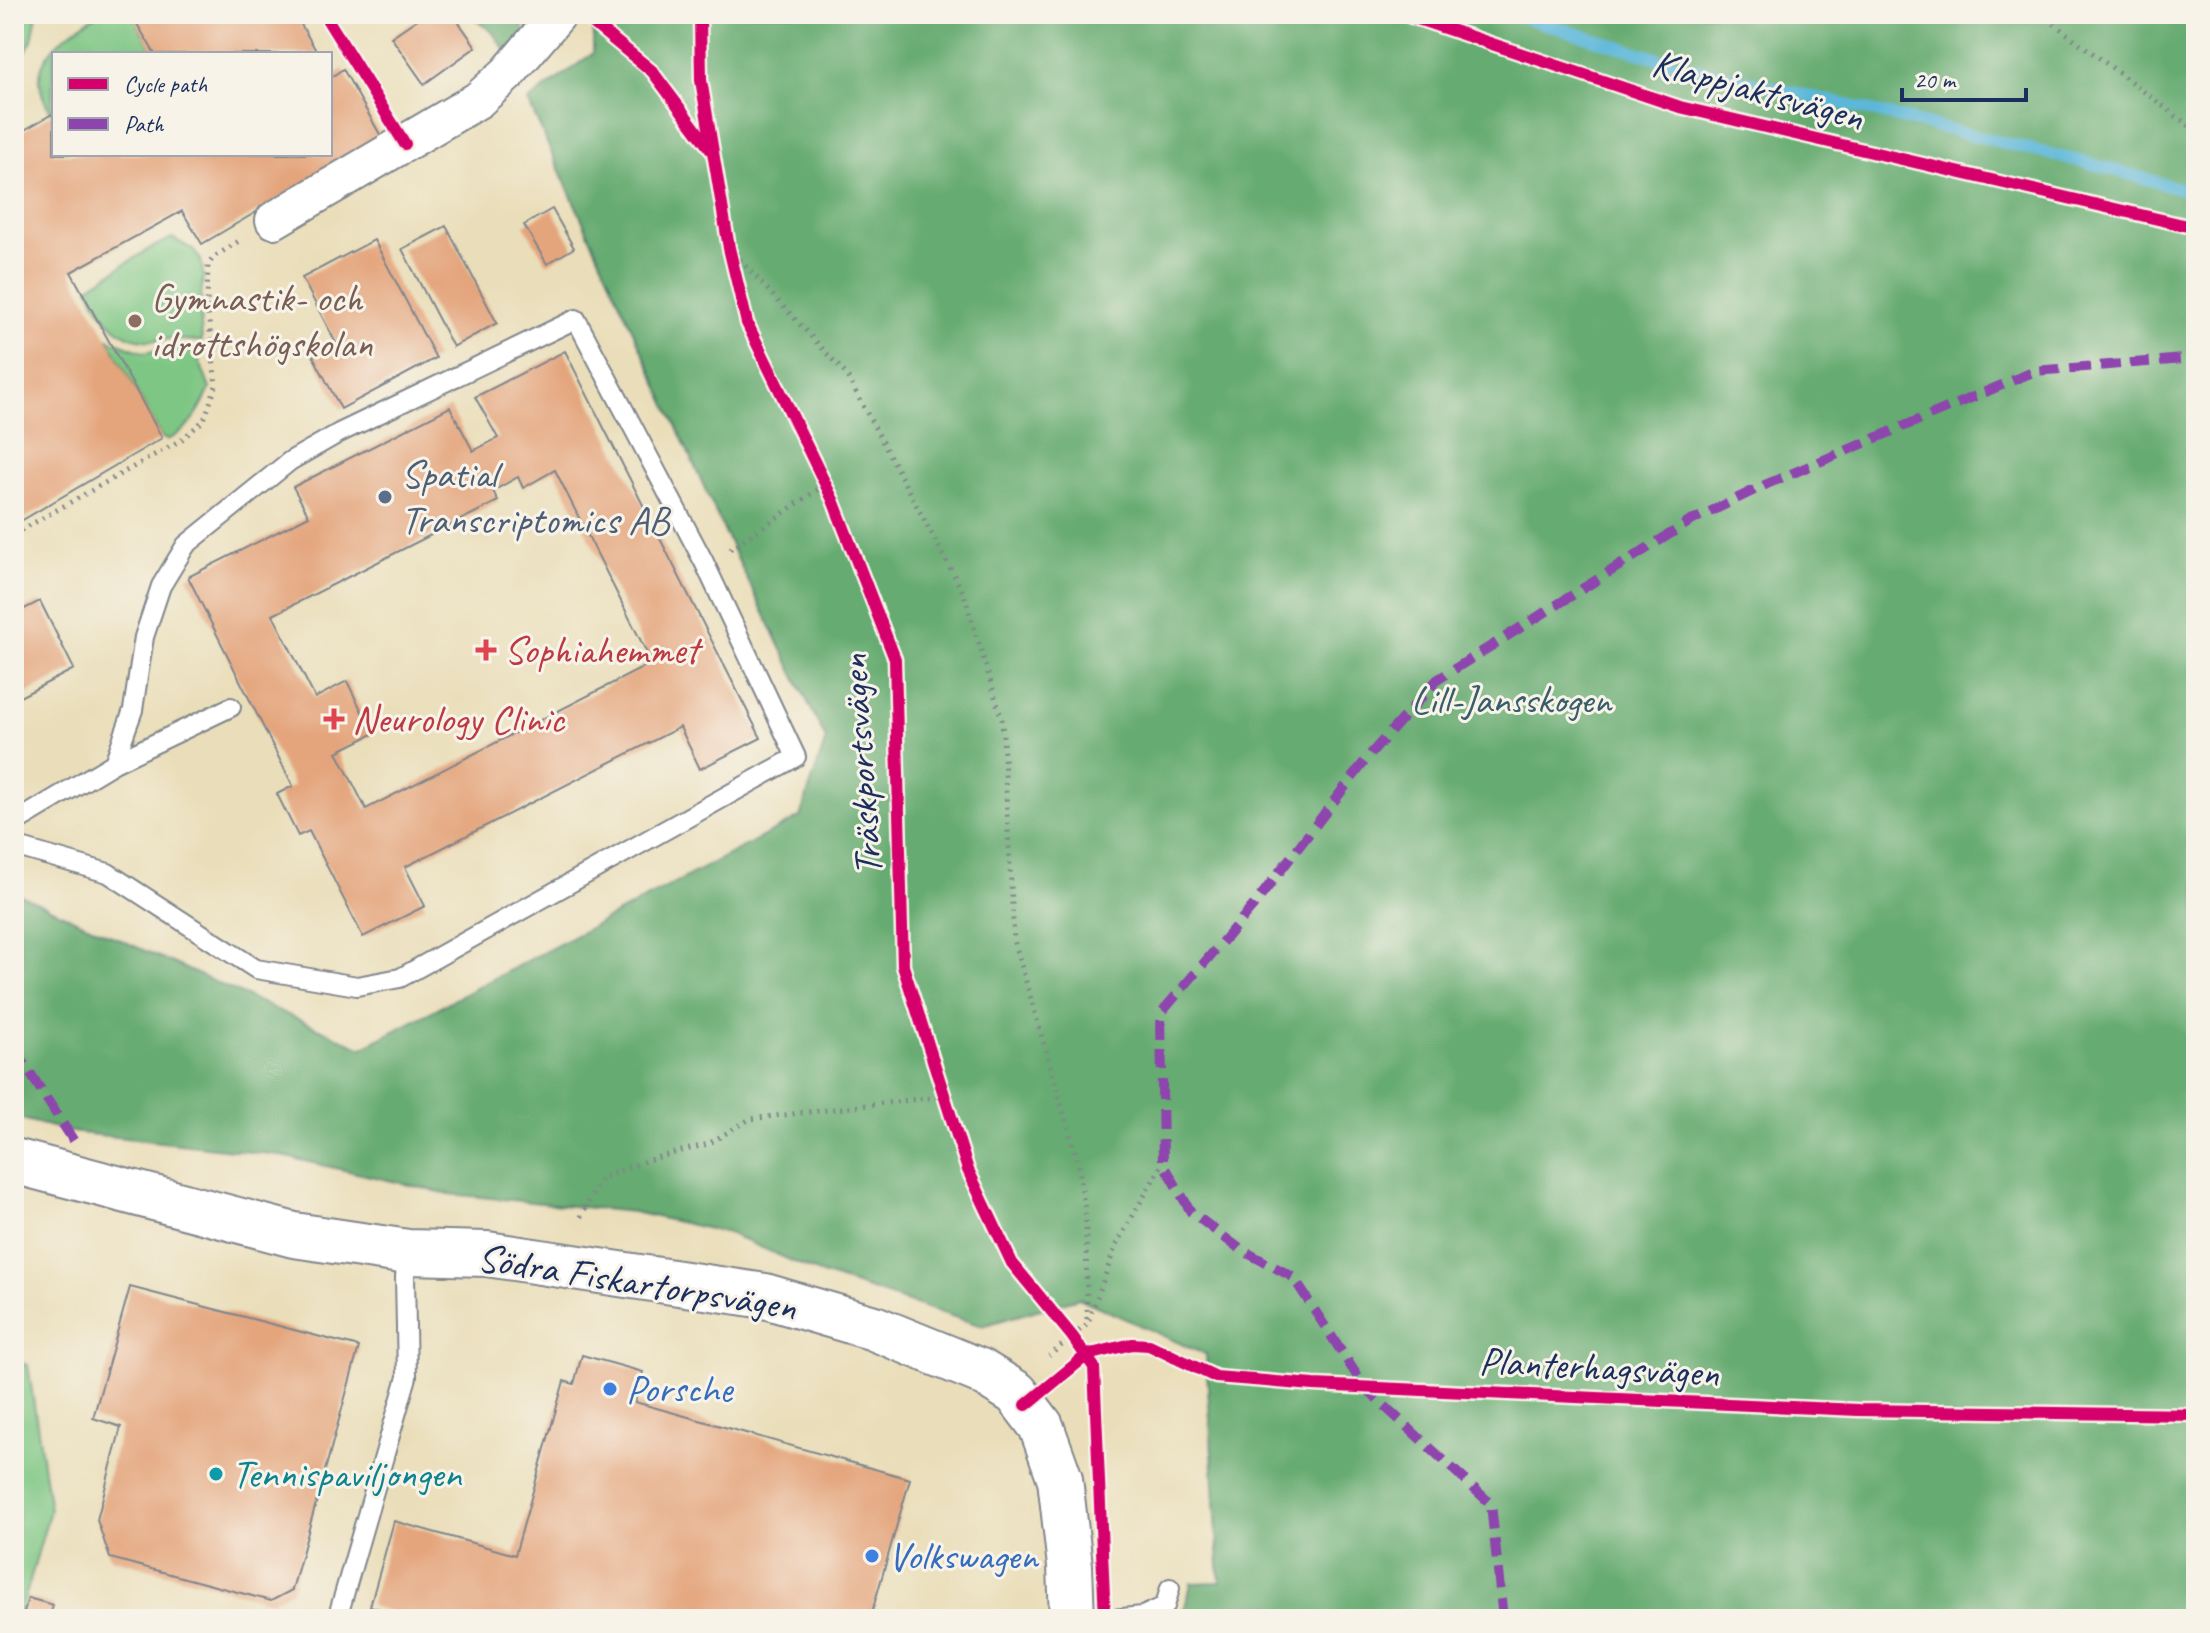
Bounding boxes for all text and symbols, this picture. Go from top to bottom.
street label: Klappjaktsvägen [1647,38,1870,142]
legend [52,52,332,156]
scale bar [1902,52,2026,102]
text: 20 m [1914,65,1957,95]
text: Cycle path [124,69,208,99]
text: Path [124,109,165,139]
place label: Gymnastik- och idrottshögskolan [151,273,373,369]
marker: Gymnastik- och idrottshögskolan [126,312,144,330]
place label: Spatial Transcriptomics AB [401,449,671,545]
marker: Spatial Transcriptomics AB [376,488,394,506]
place label: Sophiahemmet [504,625,704,675]
marker: Sophiahemmet [475,639,497,661]
street label: Träskportsvägen [828,652,894,877]
park label: Lill-Jansskogen [1411,675,1613,725]
place label: Neurology Clinic [352,694,566,744]
marker: Neurology Clinic [323,708,345,730]
street label: Södra Fiskartorpsvägen [474,1232,801,1332]
street label: Planterhagsvägen [1478,1336,1721,1398]
place label: Porsche [626,1364,735,1414]
marker: Porsche [601,1380,619,1398]
place label: Tennispaviljongen [232,1449,462,1499]
marker: Tennispaviljongen [207,1465,225,1483]
place label: Volkswagen [888,1531,1039,1581]
marker: Volkswagen [863,1547,881,1565]

